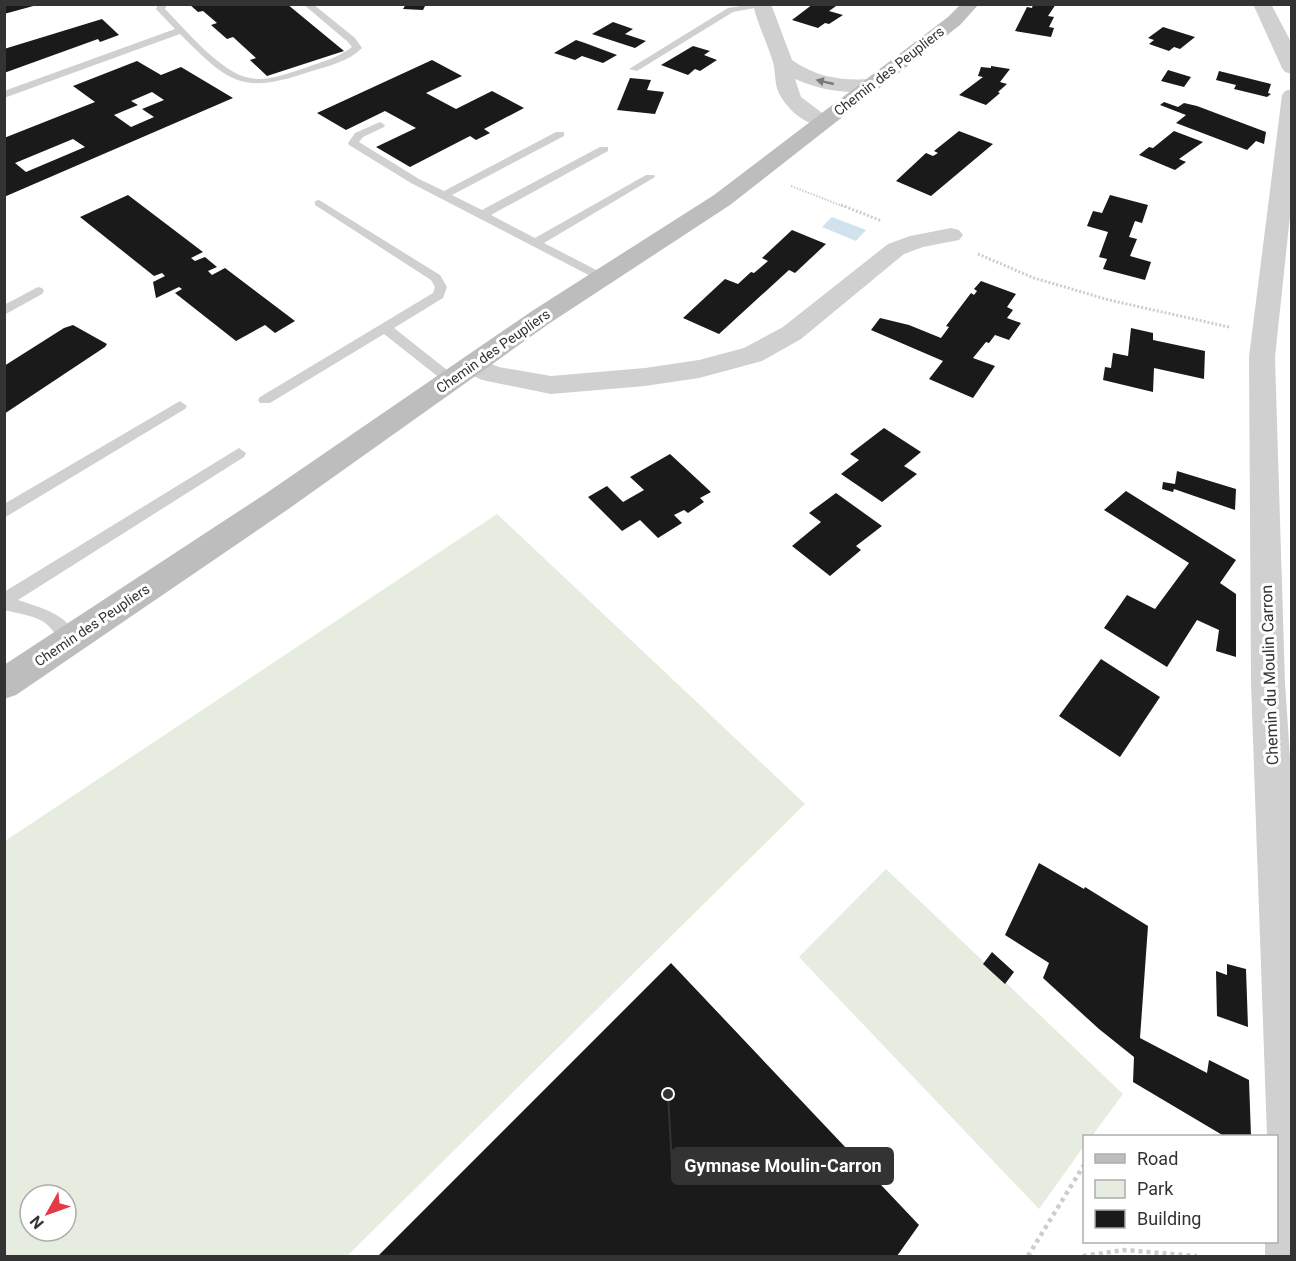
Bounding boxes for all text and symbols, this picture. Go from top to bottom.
street label: Chemin des Peupliers [831,23,947,119]
one-way arrow [816,77,834,87]
street label: Chemin des Peupliers [433,306,553,396]
street label: Chemin des Peupliers [32,581,152,669]
street label: Chemin du Moulin Carron [1257,584,1282,766]
legend [1083,1135,1278,1243]
callout: Gymnase Moulin-Carron [672,1148,893,1184]
text: Road [1137,1148,1178,1169]
text: Gymnase Moulin-Carron [684,1155,882,1176]
text: Park [1137,1178,1174,1199]
north arrow [18,1183,78,1243]
text: Building [1137,1208,1201,1229]
text: N [26,1212,48,1233]

